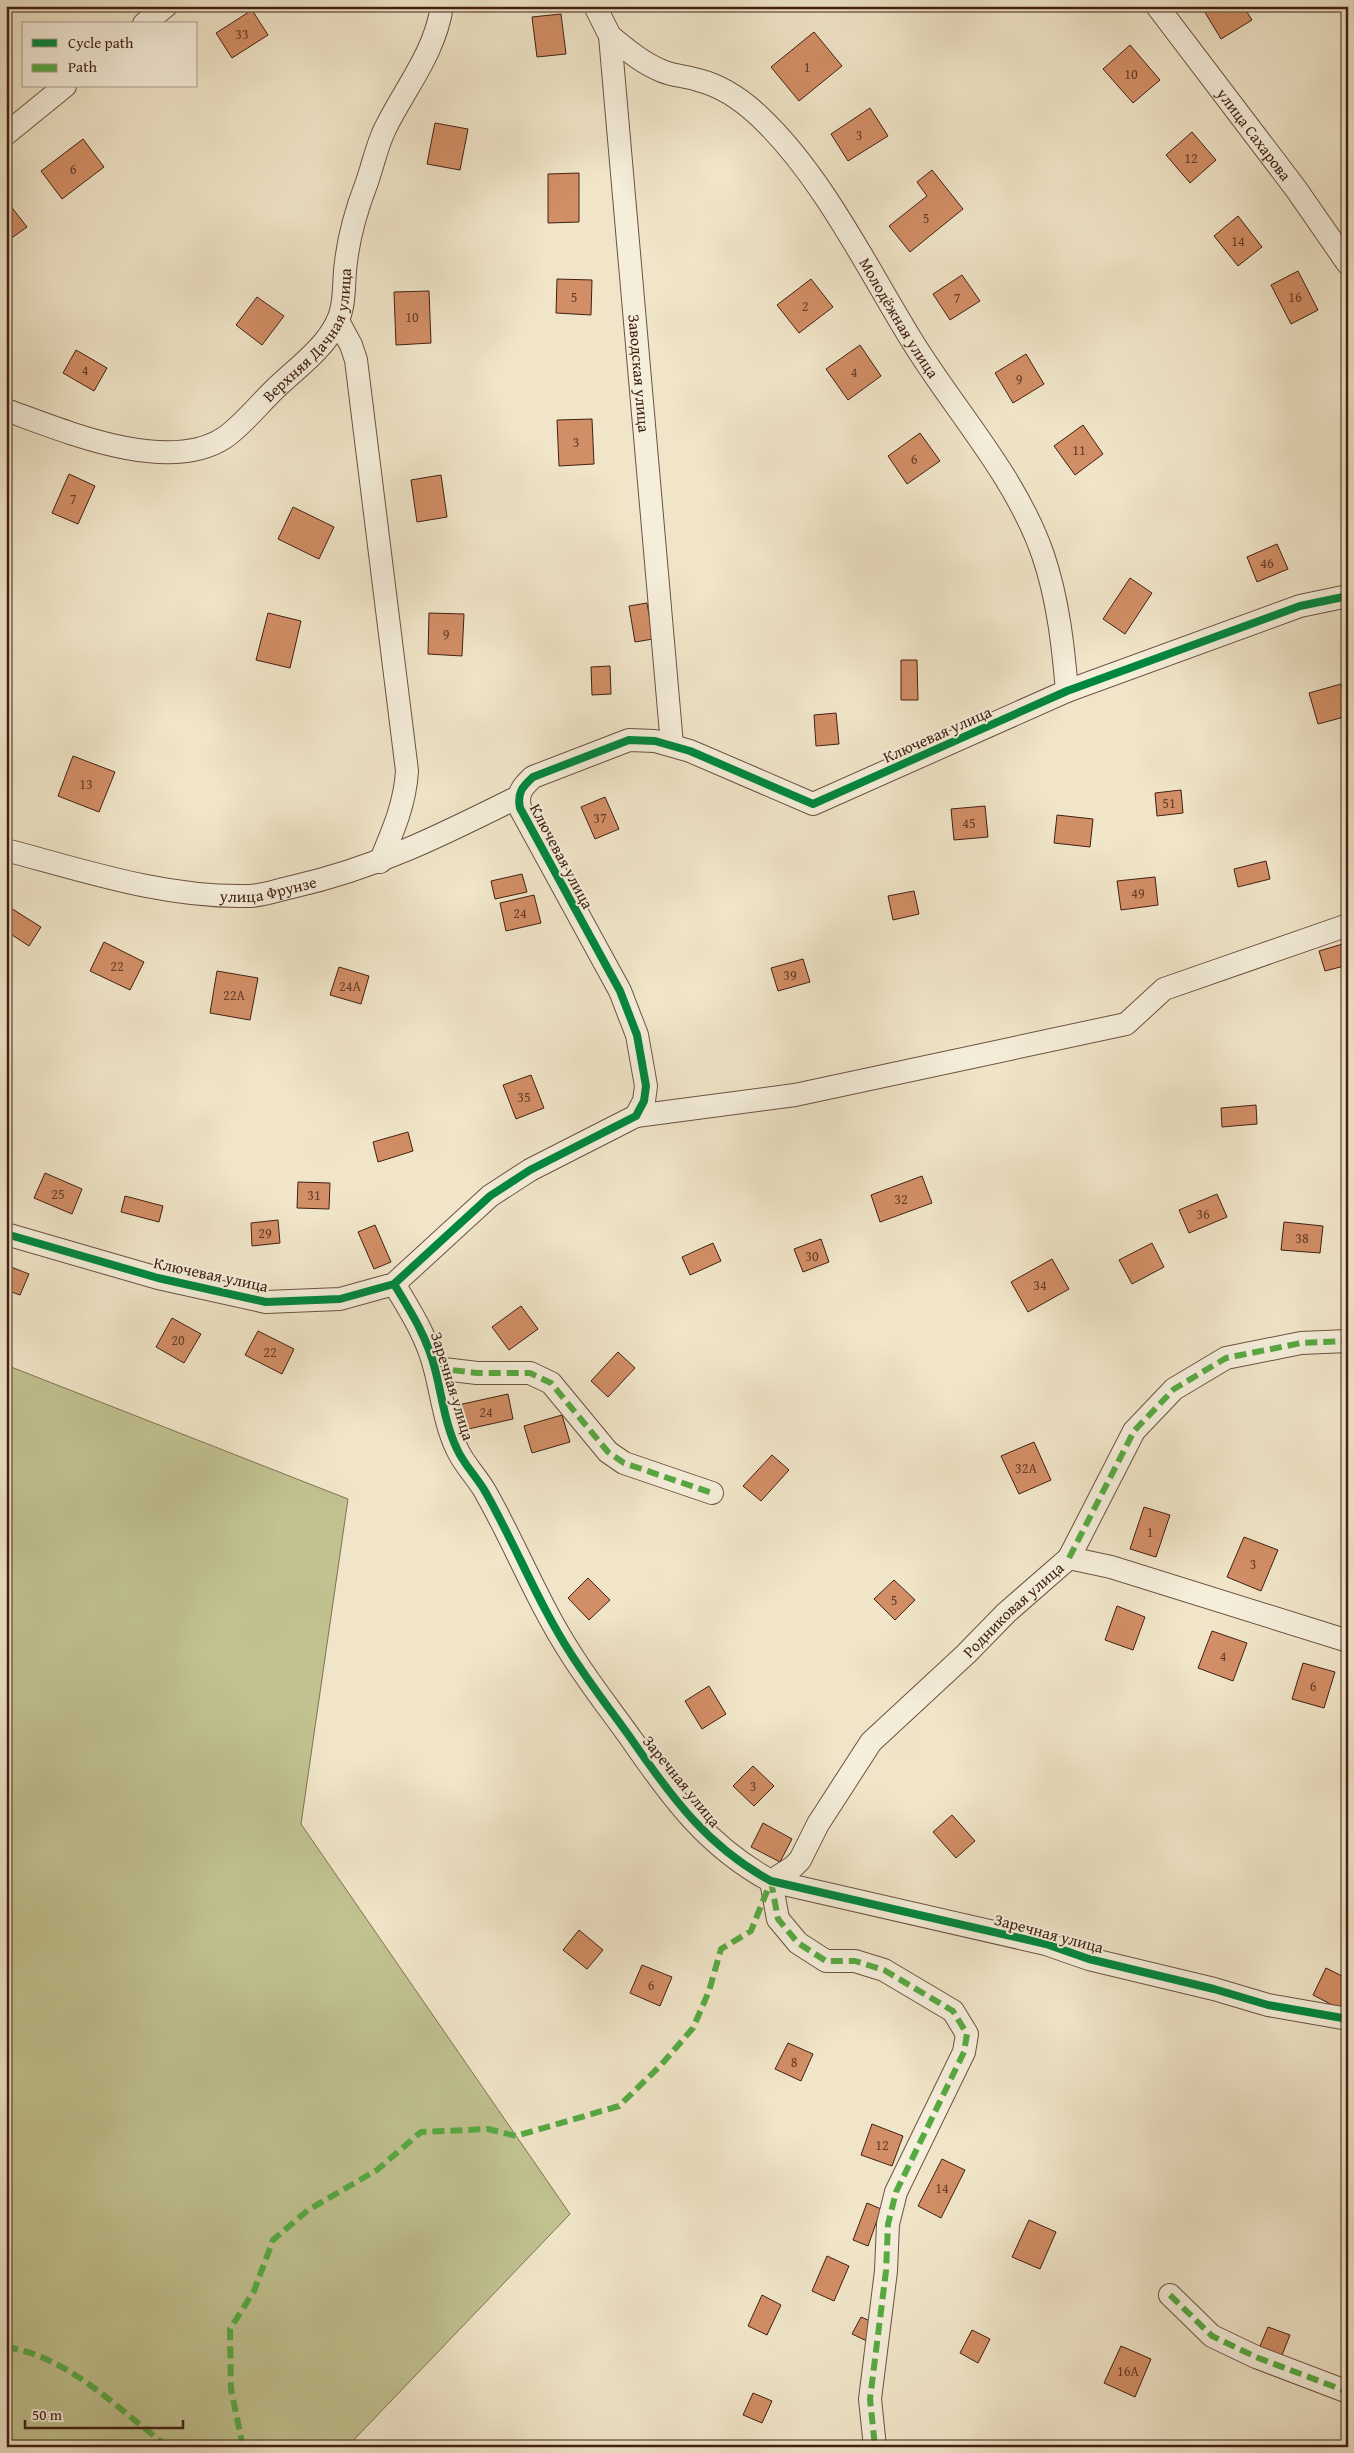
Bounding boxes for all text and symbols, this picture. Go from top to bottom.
legend [22,22,198,88]
house number: 33 [235,24,249,44]
text: Cycle path [68,32,134,53]
text: Path [68,56,97,77]
house number: 1 [804,57,810,77]
house number: 10 [1124,64,1138,84]
street label: улица Сахарова [1211,82,1298,186]
house number: 3 [856,125,862,145]
house number: 12 [1184,148,1198,168]
house number: 6 [70,159,77,179]
house number: 5 [923,208,929,228]
house number: 14 [1231,231,1245,251]
street label: Молодёжная улица [853,253,945,383]
street label: Верхняя Дачная улица [257,267,357,407]
house number: 5 [571,287,577,307]
house number: 16 [1288,287,1302,307]
house number: 7 [954,288,961,308]
house number: 2 [802,296,808,316]
house number: 10 [405,307,419,327]
street label: Заводская улица [622,313,657,434]
house number: 4 [82,360,89,380]
house number: 4 [851,362,858,382]
house number: 9 [1016,369,1023,389]
house number: 3 [573,432,579,452]
house number: 11 [1072,440,1086,460]
house number: 6 [911,449,918,469]
house number: 7 [70,489,77,509]
house number: 46 [1260,553,1274,573]
house number: 9 [443,624,450,644]
street label: Ключевая улица [879,699,995,769]
house number: 13 [79,774,93,794]
house number: 51 [1162,793,1176,813]
street label: Ключевая улица [524,799,600,913]
house number: 37 [593,808,607,828]
house number: 45 [962,813,976,833]
street label: улица Фрунзе [218,869,319,908]
house number: 49 [1131,883,1145,903]
house number: 24 [513,903,527,923]
house number: 22 [110,956,124,976]
house number: 39 [783,965,797,985]
house number: 24А [339,976,361,996]
house number: 22А [223,985,245,1005]
house number: 35 [517,1087,531,1107]
house number: 25 [51,1184,65,1204]
house number: 31 [307,1185,321,1205]
house number: 32 [894,1189,908,1209]
house number: 36 [1196,1204,1210,1224]
house number: 29 [258,1223,272,1243]
house number: 38 [1295,1228,1309,1248]
house number: 30 [805,1246,819,1266]
street label: Ключевая улица [152,1250,271,1298]
house number: 34 [1033,1275,1047,1295]
street label: Заречная улица [425,1329,481,1444]
house number: 20 [171,1330,185,1350]
house number: 22 [263,1342,277,1362]
house number: 24 [479,1402,493,1422]
house number: 32А [1015,1458,1037,1478]
house number: 1 [1147,1522,1153,1542]
house number: 3 [1250,1554,1256,1574]
street label: Родниковая улица [957,1556,1069,1663]
house number: 5 [891,1590,897,1610]
house number: 4 [1220,1646,1227,1666]
house number: 6 [1310,1676,1317,1696]
street label: Заречная улица [637,1730,727,1832]
house number: 3 [750,1776,756,1796]
street label: Заречная улица [992,1907,1107,1959]
house number: 6 [648,1975,655,1995]
house number: 8 [791,2052,798,2072]
house number: 12 [875,2135,889,2155]
house number: 14 [935,2178,949,2198]
house number: 16А [1117,2361,1139,2381]
scale bar [25,2398,182,2430]
text: 50 m [32,2404,63,2425]

